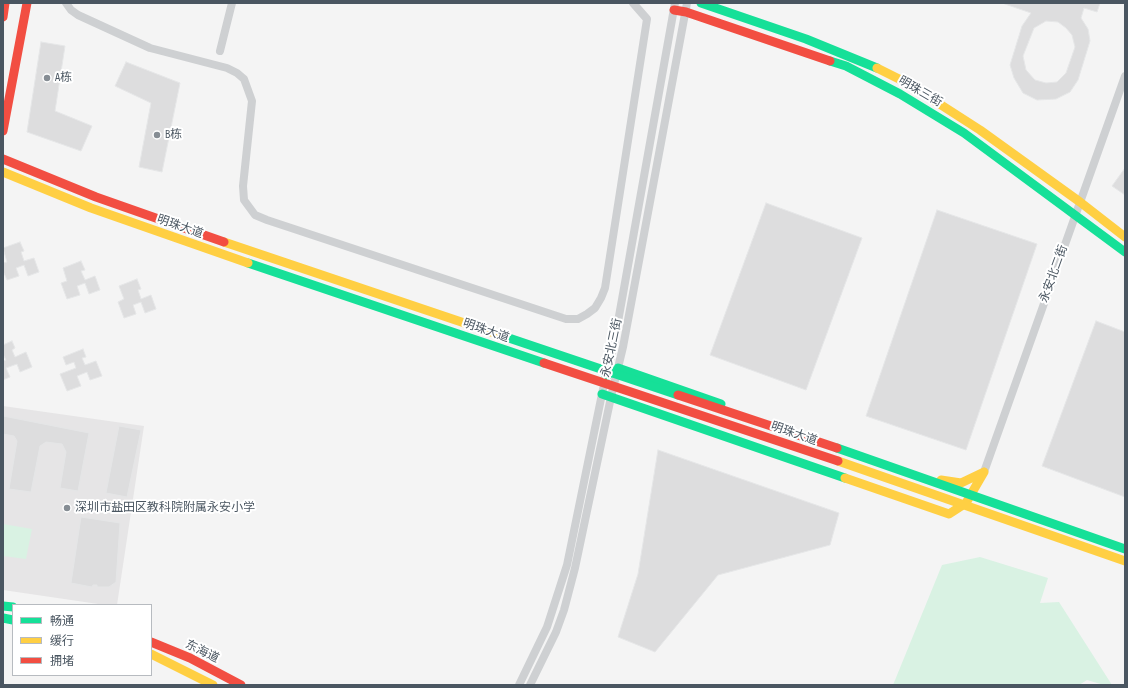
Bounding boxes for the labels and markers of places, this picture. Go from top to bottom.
place label: A栋 [55,71,72,85]
marker: A栋 [42,73,52,83]
place label: B栋 [165,128,182,142]
marker: B栋 [152,130,162,140]
place label: 深圳市盐田区教科院附属永安小学 [75,501,255,515]
marker: 深圳市盐田区教科院附属永安小学 [62,503,72,513]

